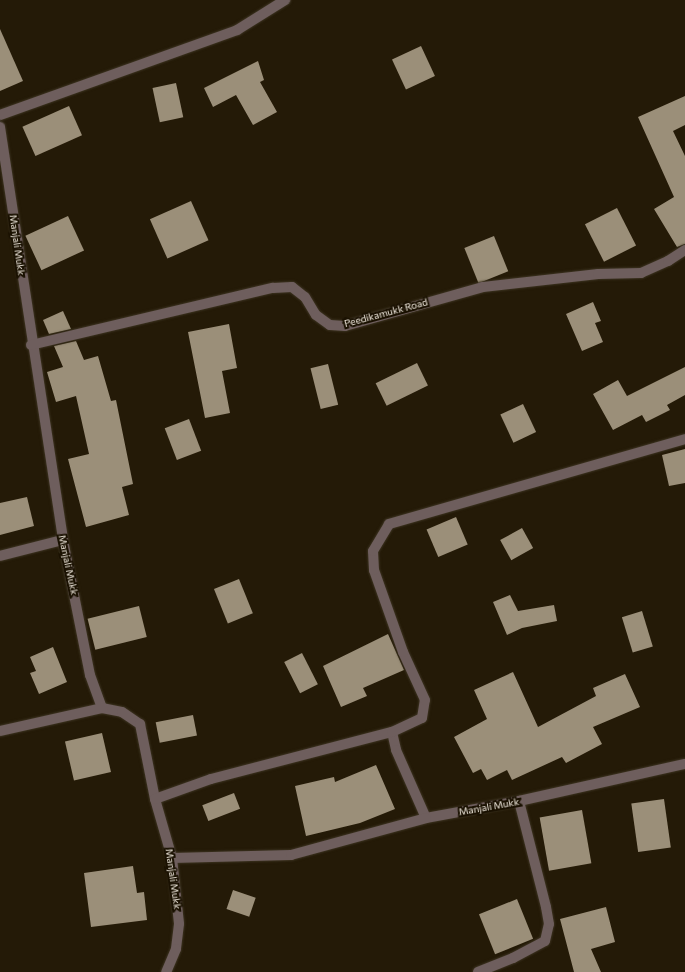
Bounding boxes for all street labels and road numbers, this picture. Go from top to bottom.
street label: Manjali Mukk [7,214,27,276]
street label: Peedikamukk Road [343,296,429,330]
street label: Manjali Mukk [56,534,80,596]
street label: Manjali Mukk [458,796,520,818]
street label: Manjali Mukk [163,848,183,910]

